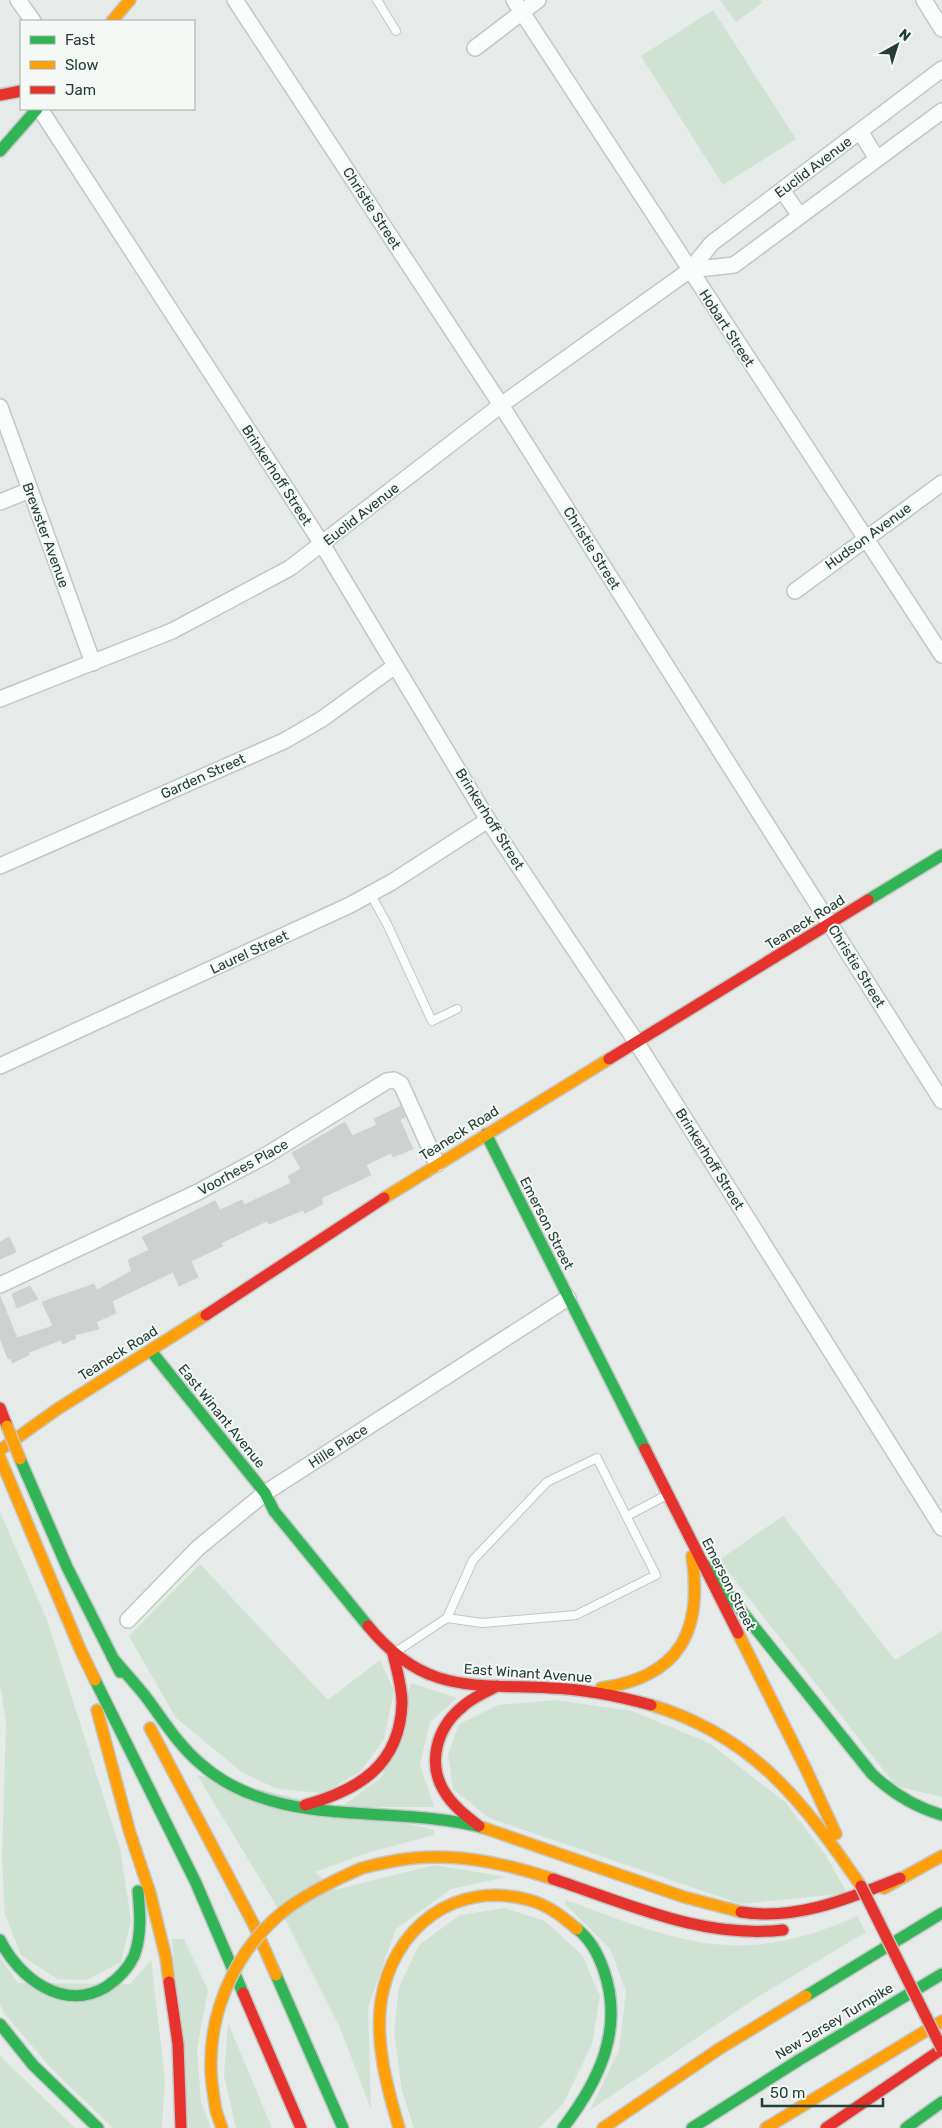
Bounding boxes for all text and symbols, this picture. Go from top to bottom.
legend [20,20,195,110]
north arrow [872,20,922,70]
text: N [896,26,914,45]
text: Fast [65,31,95,49]
text: Slow [65,56,98,74]
text: Jam [65,81,96,99]
street label: Euclid Avenue [772,133,855,202]
street label: Christie Street [339,164,405,253]
street label: Hobart Street [695,286,758,371]
street label: Brinkerhoff Street [238,422,316,529]
street label: Euclid Avenue [320,479,403,549]
street label: Brewster Avenue [19,480,73,590]
street label: Hudson Avenue [822,499,915,573]
street label: Christie Street [559,504,624,593]
street label: Garden Street [158,750,249,803]
street label: Brinkerhoff Street [452,765,528,874]
street label: Teaneck Road [763,891,848,954]
street label: Christie Street [824,922,889,1011]
street label: Laurel Street [207,927,292,978]
street label: Teaneck Road [417,1102,502,1165]
street label: Brinkerhoff Street [672,1105,748,1214]
street label: Voorhees Place [195,1136,291,1199]
street label: Emerson Street [516,1174,577,1273]
street label: Teaneck Road [76,1322,161,1385]
street label: East Winant Avenue [174,1361,269,1472]
street label: Hille Place [305,1421,371,1472]
street label: Emerson Street [698,1535,759,1634]
street label: East Winant Avenue [463,1661,593,1686]
street label: New Jersey Turnpike [772,1979,896,2063]
scale bar [762,2076,883,2108]
text: 50 m [770,2084,805,2102]

